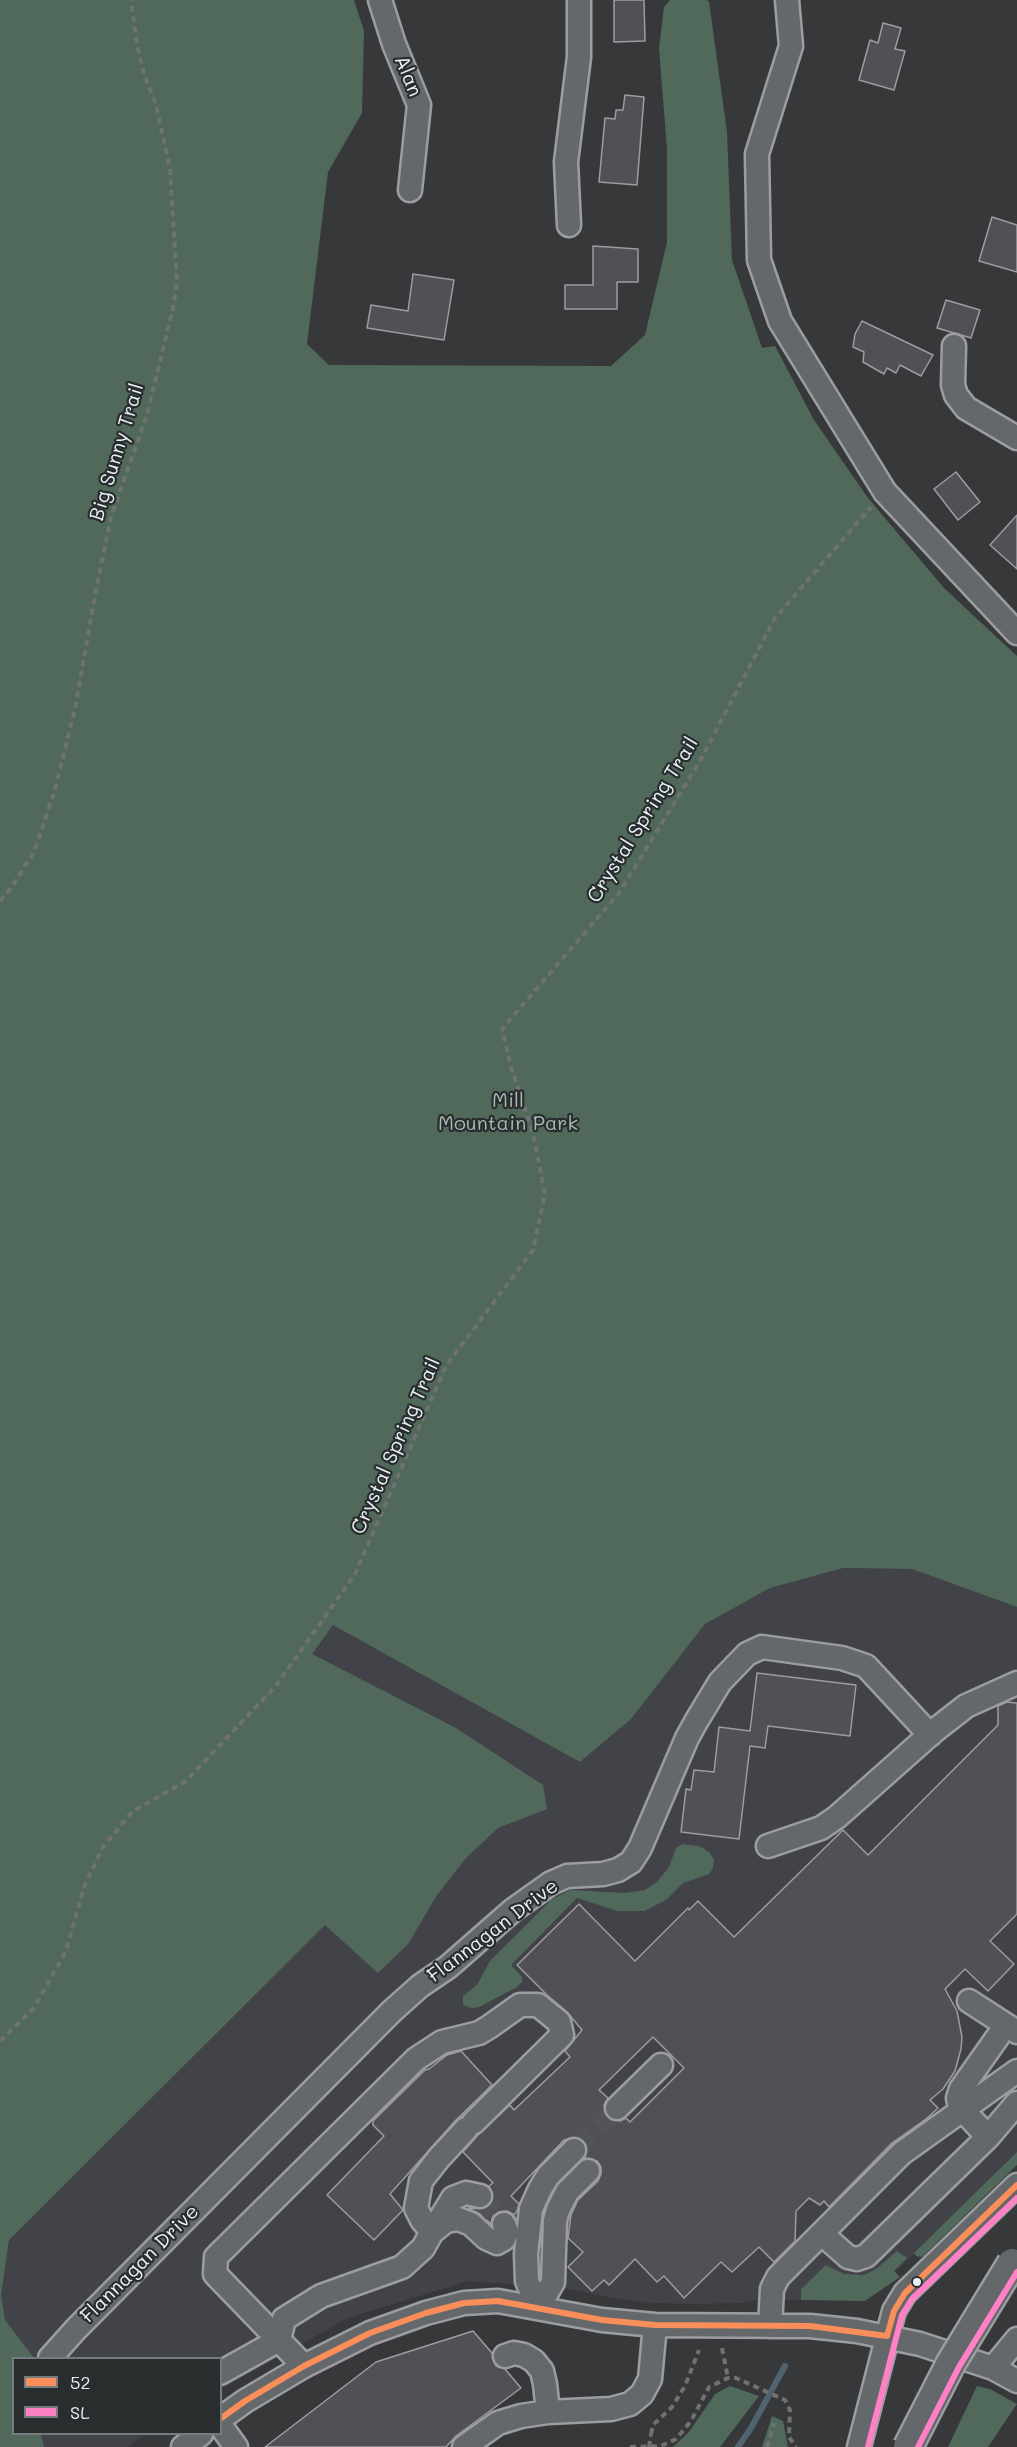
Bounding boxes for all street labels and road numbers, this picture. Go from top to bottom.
street label: Alan [389,52,427,100]
street label: Big Sunny Trail [85,380,149,524]
street label: Crystal Spring Trail [582,733,704,907]
street label: Crystal Spring Trail [346,1354,446,1538]
street label: Flannagan Drive [423,1874,563,1988]
street label: Flannagan Drive [76,2200,204,2328]

